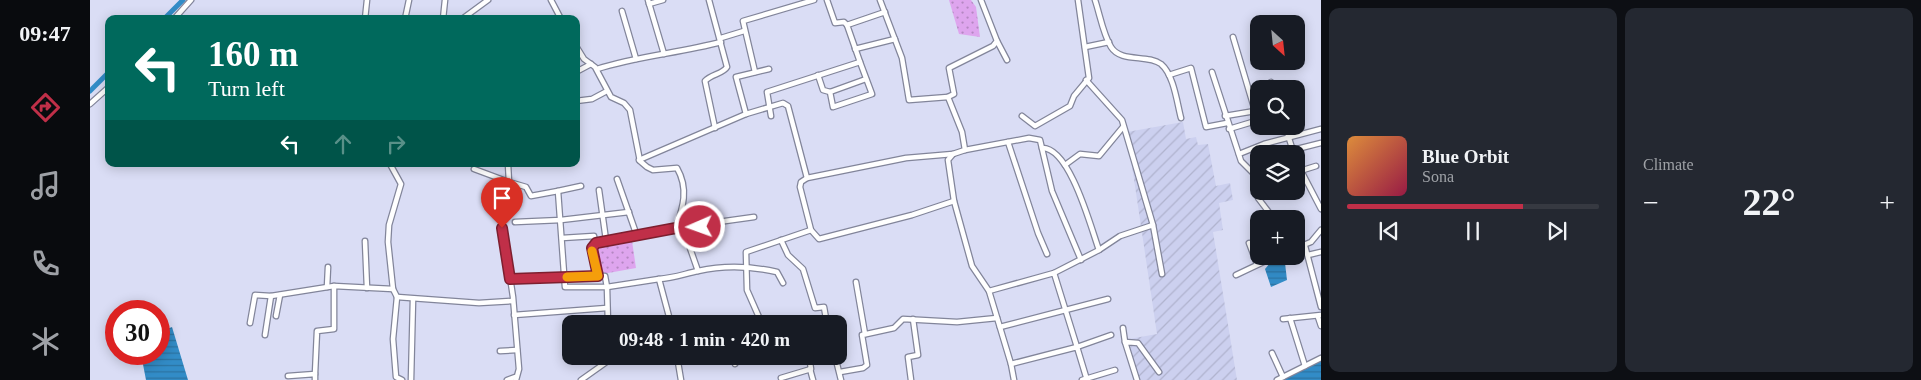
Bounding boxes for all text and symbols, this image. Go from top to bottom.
north arrow [1250,15,1305,70]
map controls [1250,15,1305,265]
text: 09:47 [19,21,71,46]
icon: left [125,35,190,100]
text: 160 m [208,35,298,74]
text: Turn left [208,76,285,101]
button: search [1250,80,1305,135]
icon: directions [28,90,63,125]
icon: left [276,130,304,158]
icon: ahead [329,130,357,158]
icon: right [382,130,410,158]
button: layers [1250,145,1305,200]
text: Blue Orbit [1422,146,1509,167]
text: Climate [1643,156,1694,173]
icon: music [28,168,63,203]
text: Sona [1422,168,1454,185]
pin [481,177,523,228]
text: 22° [1742,181,1796,223]
icon: arrive [488,184,516,212]
text: − [1643,187,1659,218]
text: + [1879,187,1895,218]
position arrow [673,200,725,252]
button: + [1250,210,1305,265]
icon: previous [1375,217,1403,245]
icon: pause [1459,217,1487,245]
icon: next [1543,217,1571,245]
icon: phone [28,246,63,281]
speed limit sign: 30 [105,300,170,365]
icon: climate [28,324,63,359]
text: 09:48 · 1 min · 420 m [619,329,790,350]

